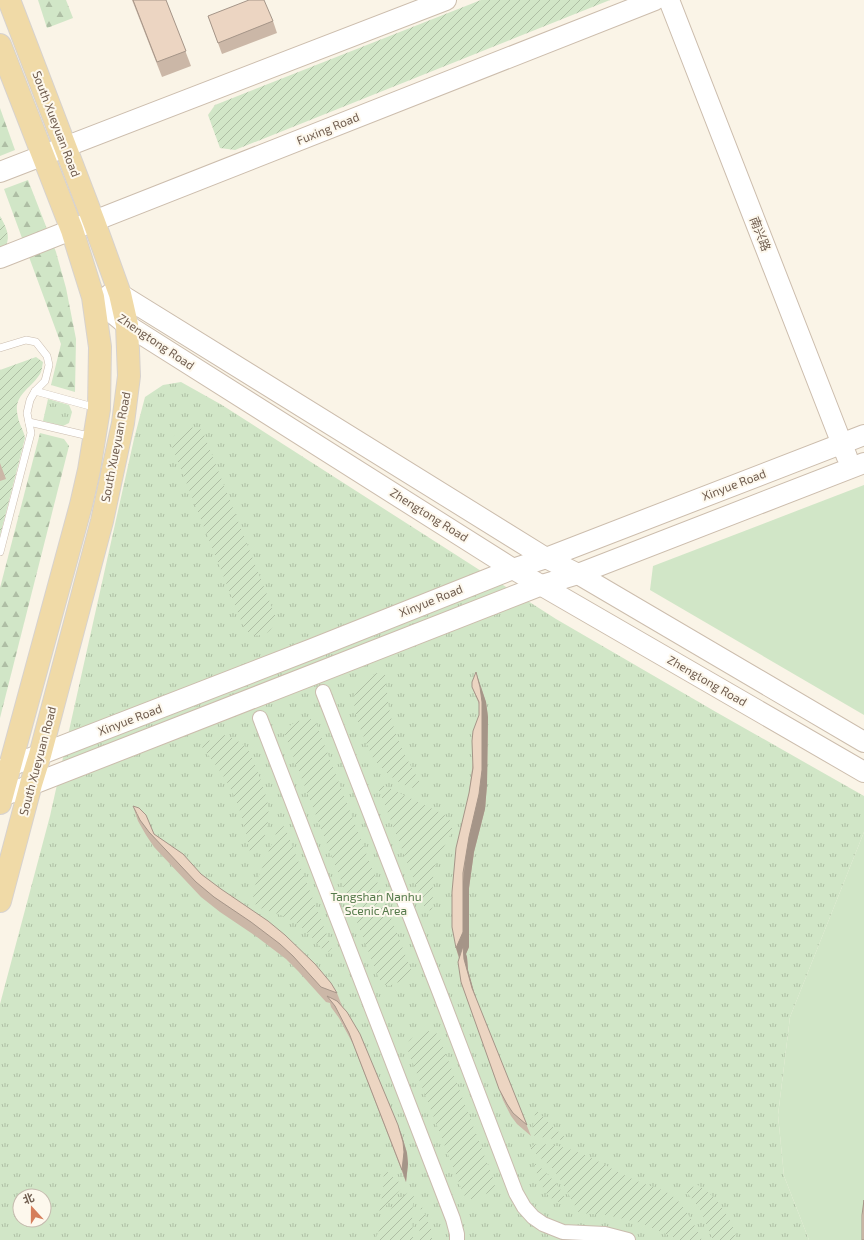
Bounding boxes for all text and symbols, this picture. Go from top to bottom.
street label: South Xueyuan Road [30,69,84,179]
street label: Fuxing Road [294,109,361,147]
street label: 南兴路 [748,214,774,253]
street label: Zhengtong Road [116,310,197,372]
street label: South Xueyuan Road [97,390,133,503]
street label: Xinyue Road [700,465,768,503]
street label: Zhengtong Road [388,485,471,544]
street label: Xinyue Road [397,581,464,619]
street label: Zhengtong Road [665,652,750,709]
street label: Xinyue Road [96,700,164,738]
street label: South Xueyuan Road [16,705,58,817]
park label: Tangshan Nanhu Scenic Area [330,889,422,917]
north arrow [12,1188,52,1228]
text: 北 [21,1190,36,1206]

